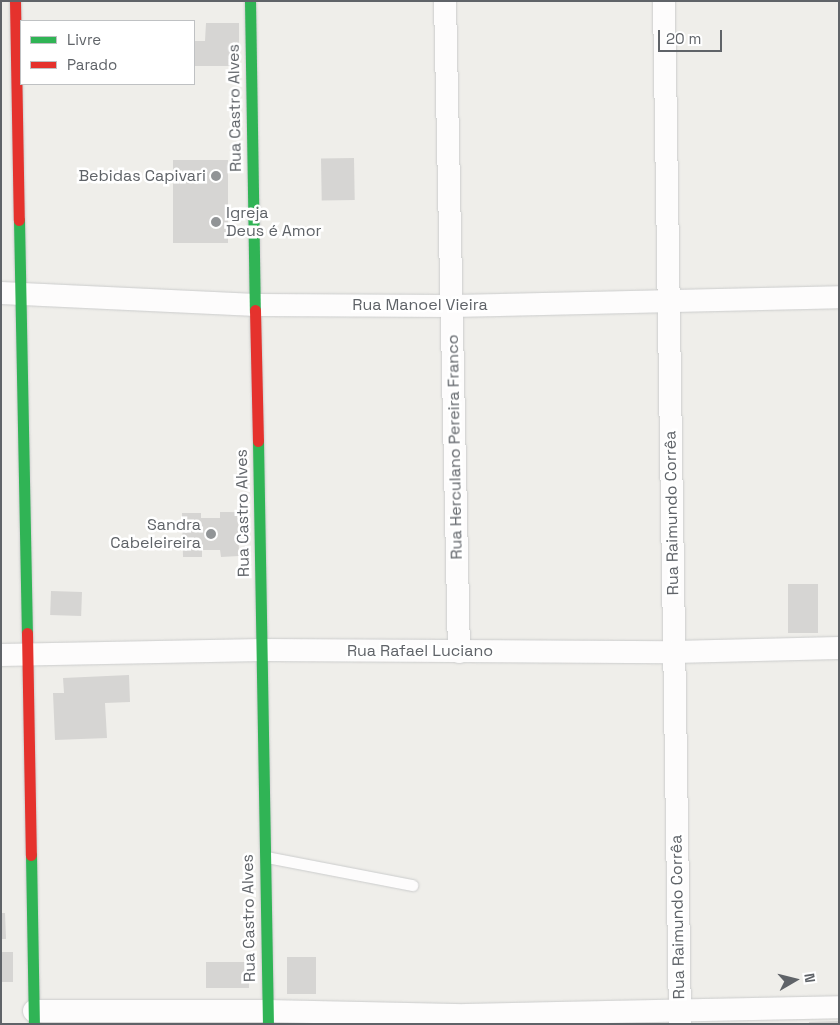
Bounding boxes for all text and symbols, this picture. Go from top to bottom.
legend [20,20,195,85]
scale bar [660,20,724,52]
text: 20 m [666,29,701,48]
text: Livre [67,30,101,49]
street label: Rua Castro Alves [224,44,246,172]
text: Parado [67,55,117,74]
place label: Bebidas Capivari [79,166,206,186]
marker: Bebidas Capivari [210,170,222,182]
place label: Igreja Deus é Amor [226,203,322,241]
marker: Igreja Deus é Amor [210,216,222,228]
street label: Rua Manoel Vieira [352,295,488,315]
street label: Rua Herculano Pereira Franco [443,334,467,560]
street label: Rua Raimundo Corrêa [661,431,683,595]
street label: Rua Castro Alves [232,449,254,577]
place label: Sandra Cabeleireira [110,515,201,553]
marker: Sandra Cabeleireira [205,528,217,540]
street label: Rua Rafael Luciano [347,641,493,661]
street label: Rua Raimundo Corrêa [667,835,689,999]
street label: Rua Castro Alves [238,854,260,982]
north arrow [770,955,820,1005]
text: N [800,972,819,984]

